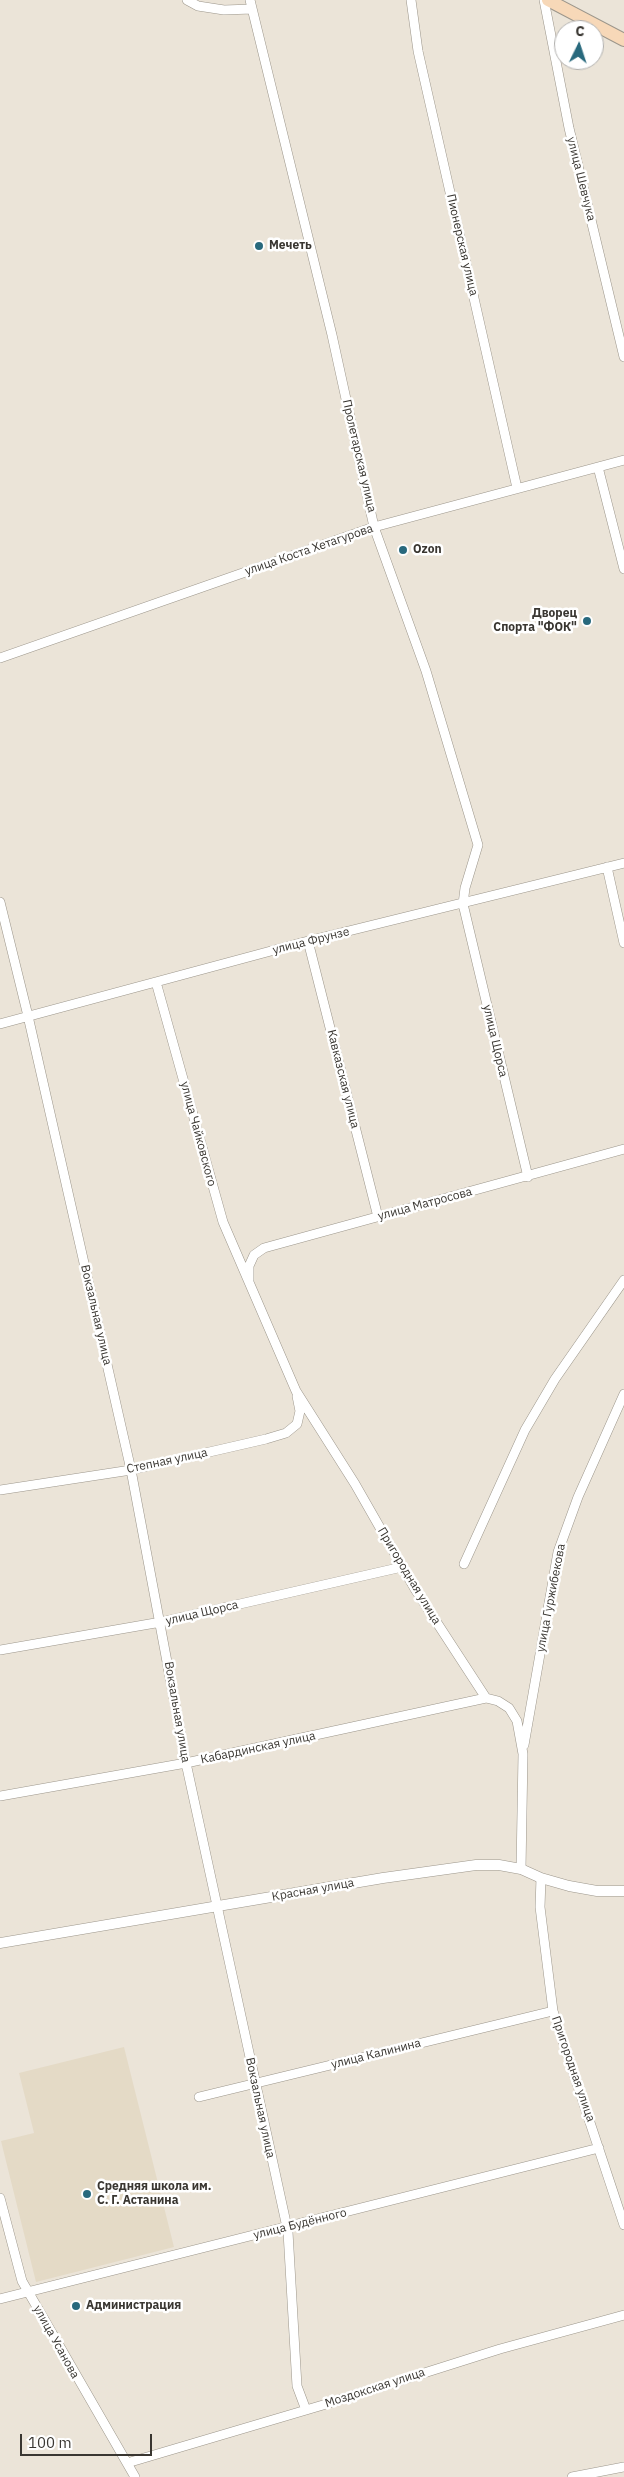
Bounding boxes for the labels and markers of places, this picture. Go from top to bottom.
place label: Мечеть [269,239,312,253]
marker: Мечеть [253,240,265,252]
place label: Ozon [413,543,442,557]
marker: Ozon [397,544,409,556]
place label: Дворец Спорта "ФОК" [493,607,577,635]
marker: Дворец Спорта "ФОК" [581,615,593,627]
place label: Средняя школа им. C. Г. Астанина [97,2180,211,2208]
marker: Средняя школа им. C. Г. Астанина [81,2188,93,2200]
place label: Администрация [86,2299,181,2313]
marker: Администрация [70,2300,82,2312]

